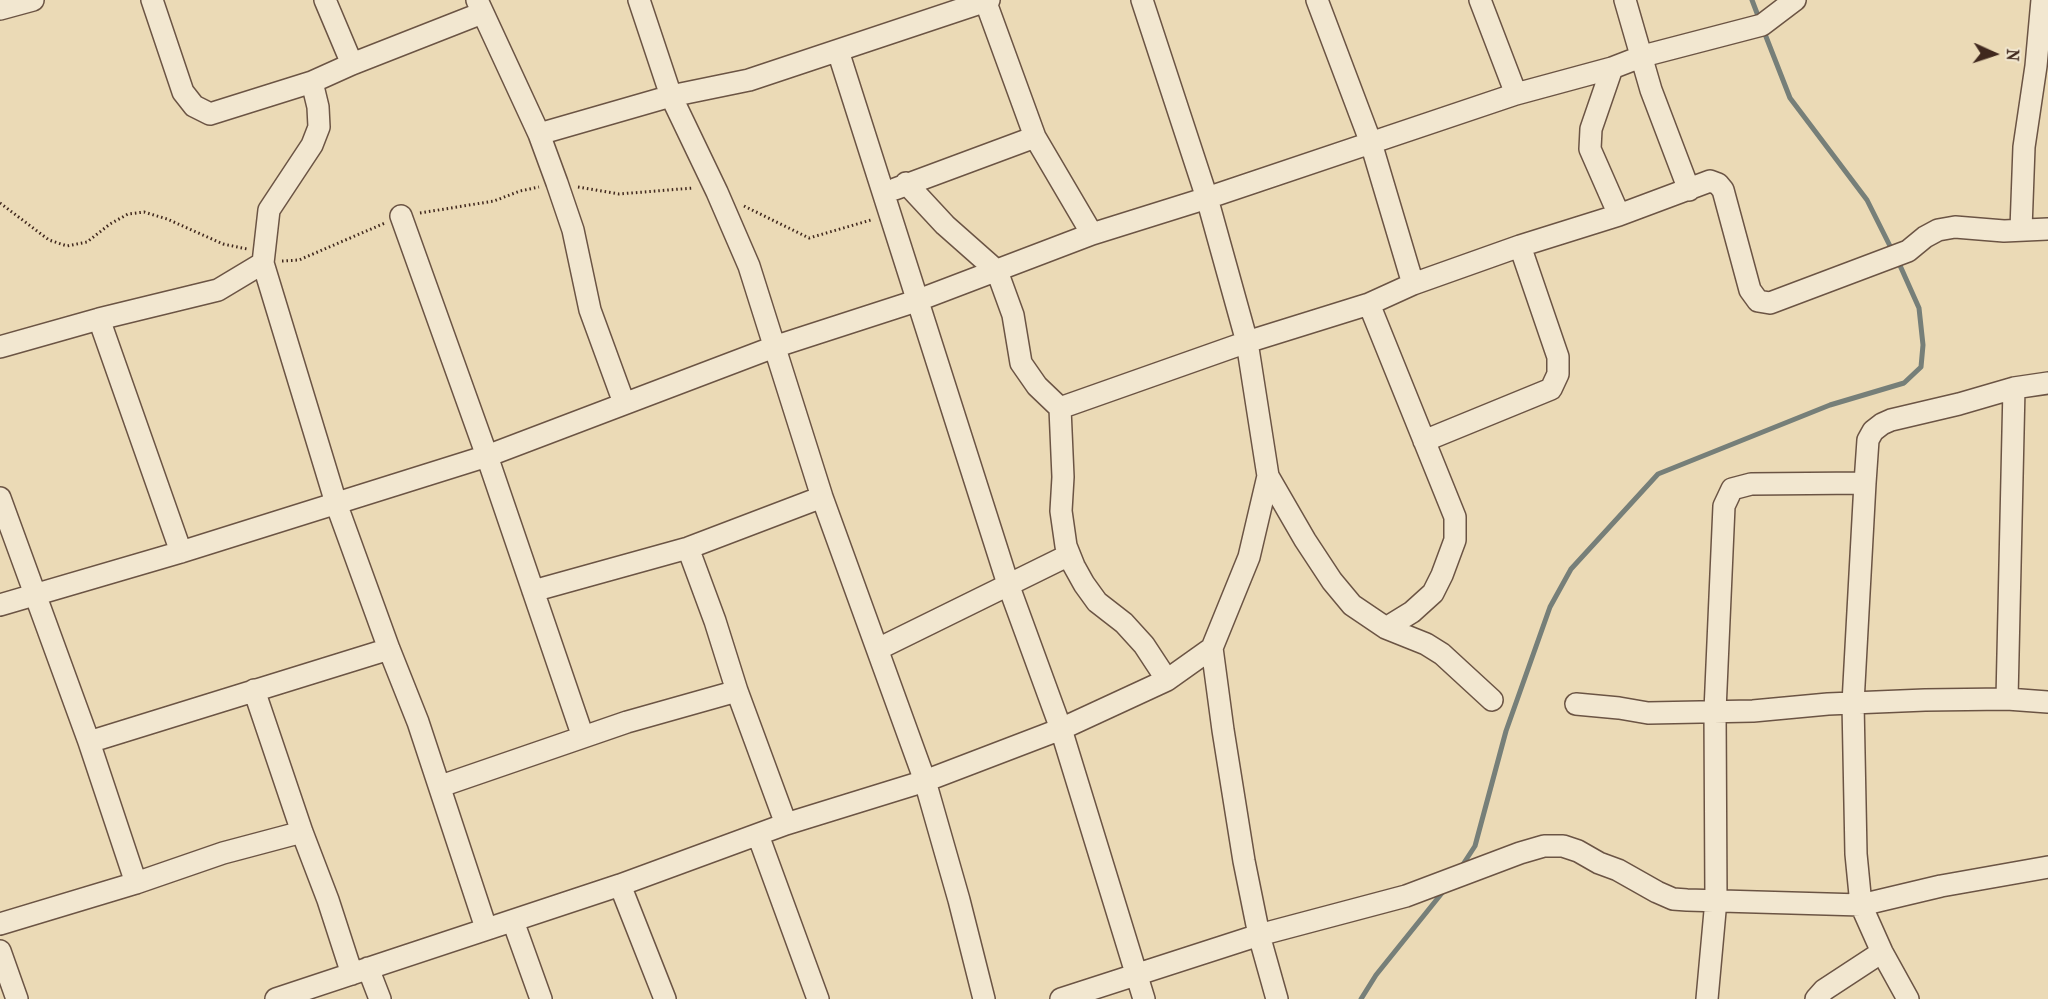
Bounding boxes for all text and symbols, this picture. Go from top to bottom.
north arrow [1964,24,2024,84]
text: N [2003,48,2022,62]

